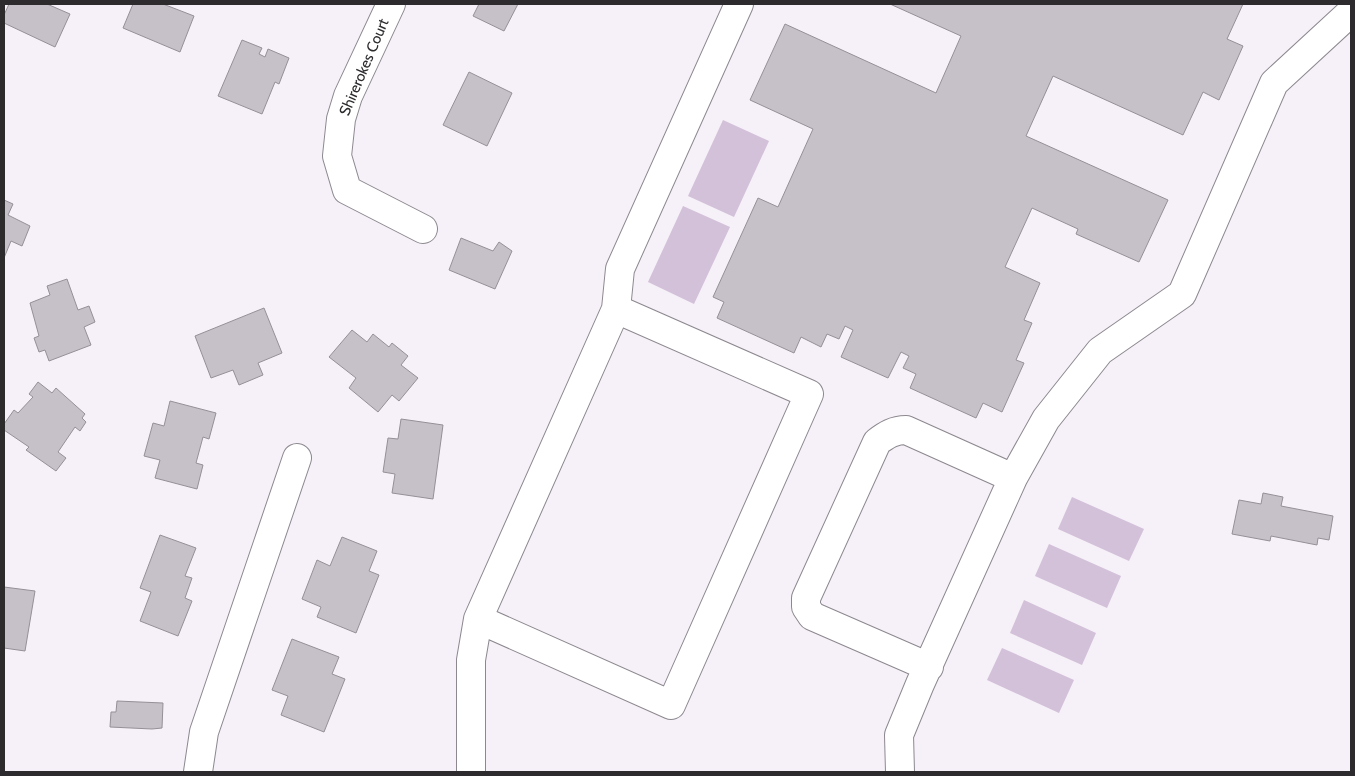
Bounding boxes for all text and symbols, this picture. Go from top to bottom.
street label: Shirerokes Court [335,16,393,118]

